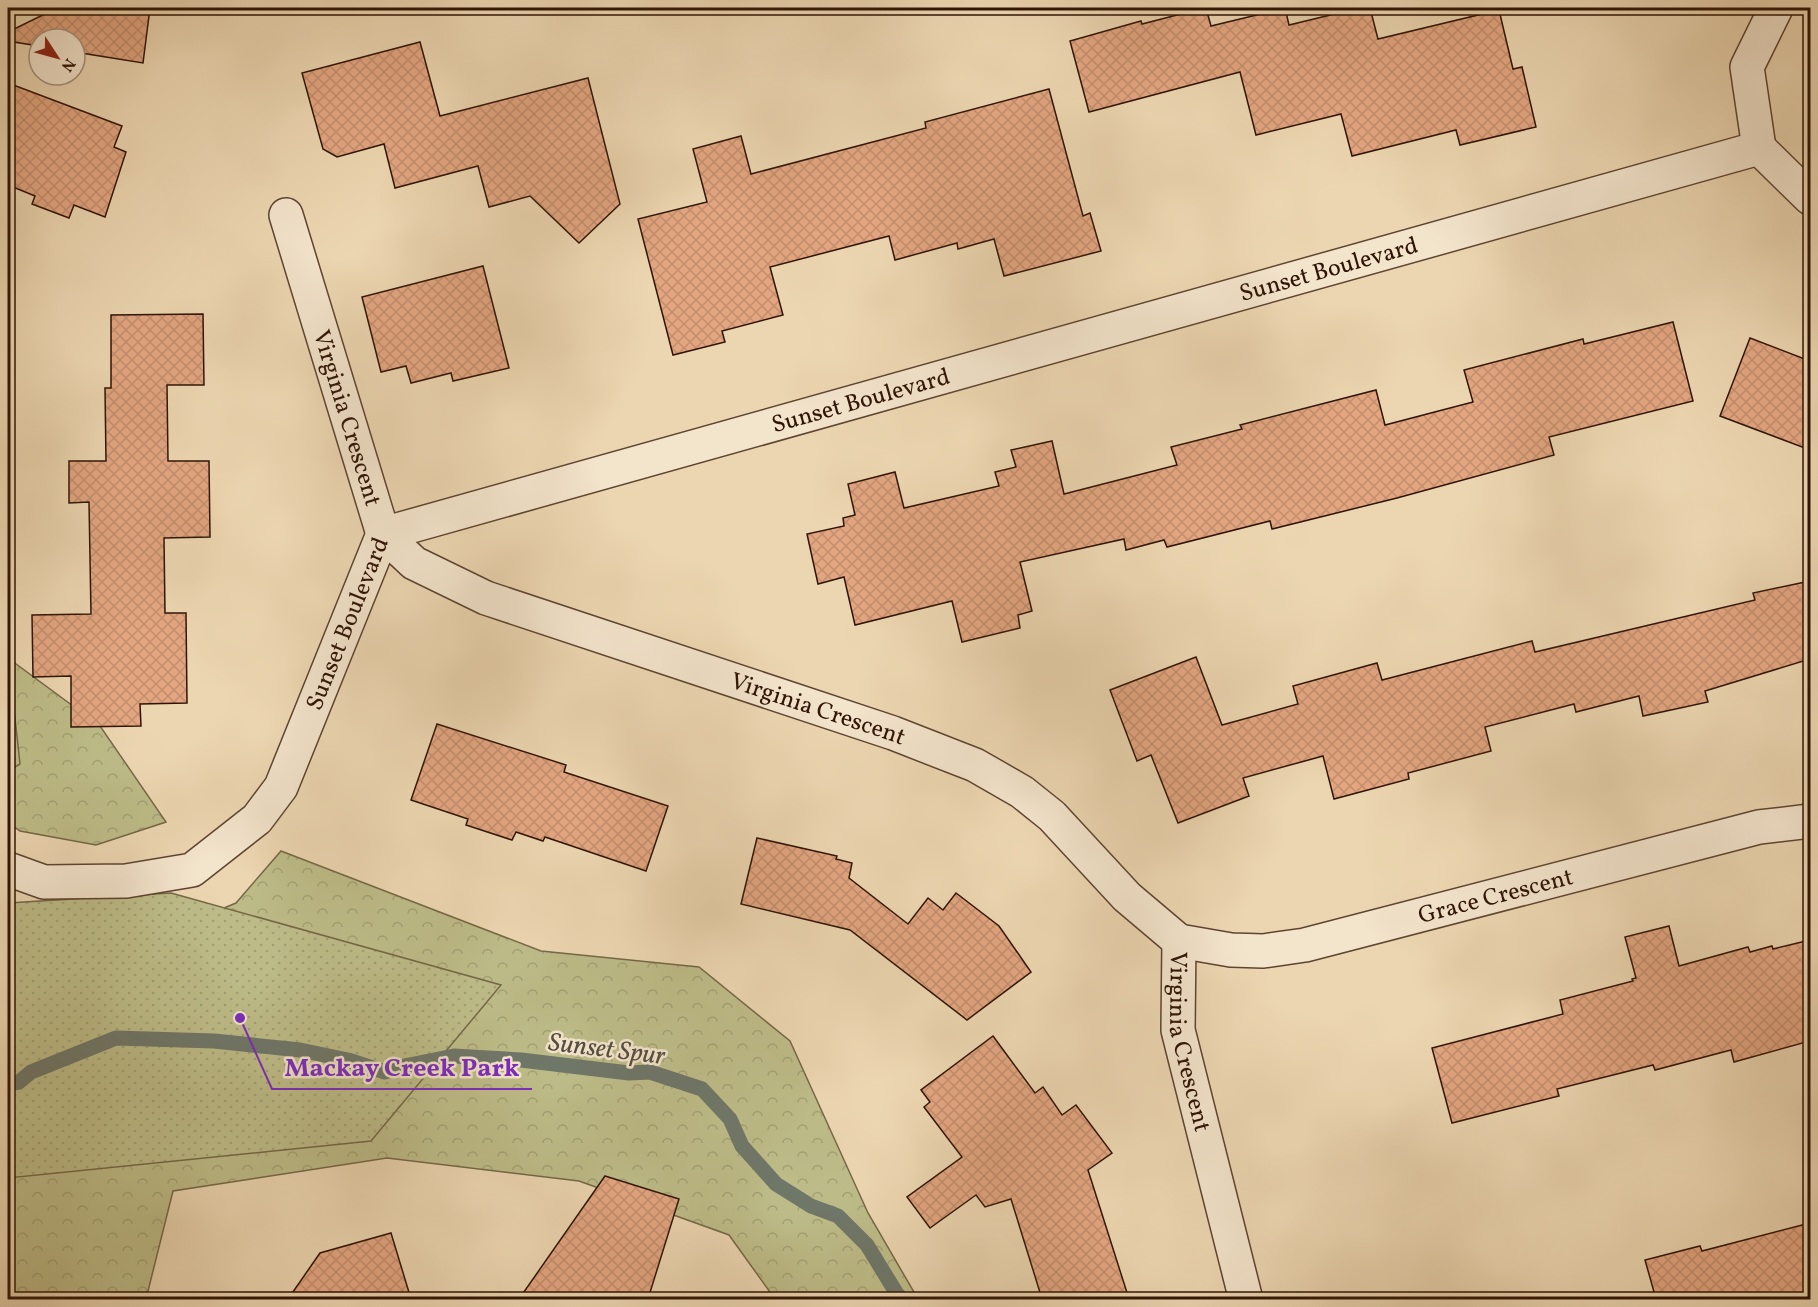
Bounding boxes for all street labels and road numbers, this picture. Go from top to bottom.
street label: Sunset Boulevard [1236,229,1422,312]
street label: Virginia Crescent [303,326,389,511]
street label: Sunset Boulevard [768,361,954,443]
street label: Sunset Boulevard [299,533,399,716]
street label: Virginia Crescent [726,665,910,755]
street label: Grace Crescent [1415,861,1577,934]
street label: Virginia Crescent [1158,951,1218,1136]

